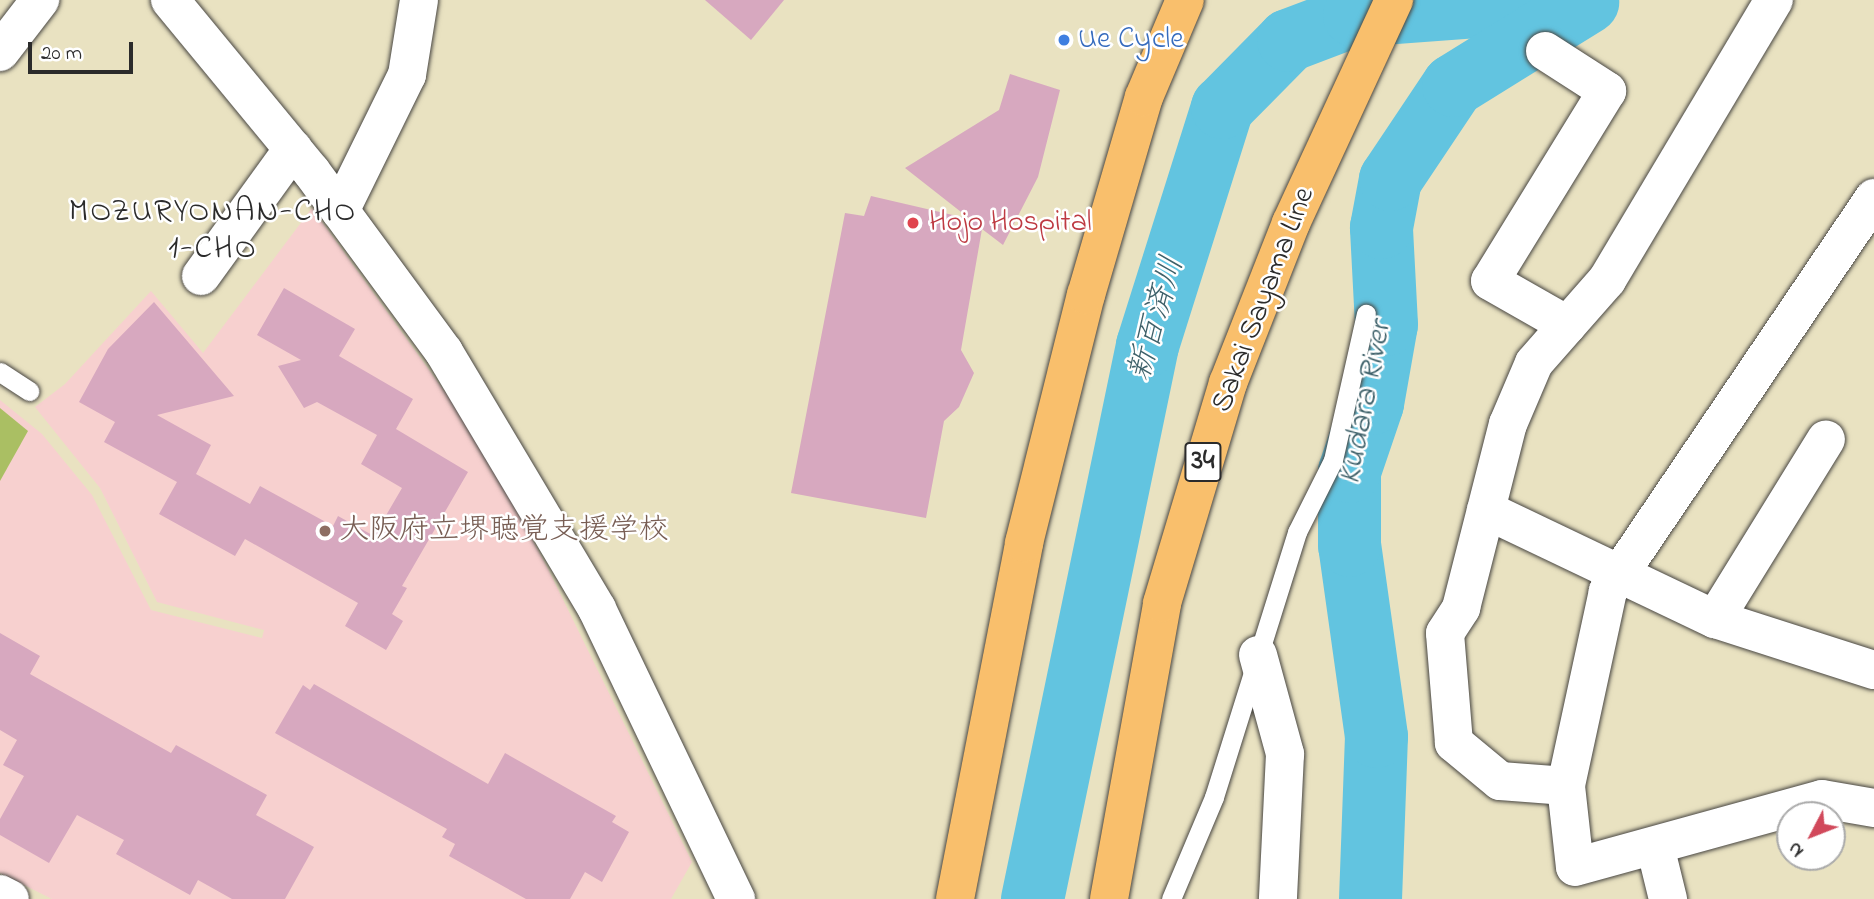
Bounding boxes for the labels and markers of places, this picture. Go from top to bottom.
place label: Ue Cycle [1078,22,1184,58]
marker: Ue Cycle [1056,32,1072,48]
place label: Hojo Hospital [929,205,1092,241]
marker: Hojo Hospital [903,213,923,233]
place label: 大阪府立堺聴覚支援学校 [339,513,669,549]
marker: 大阪府立堺聴覚支援学校 [317,523,333,539]

